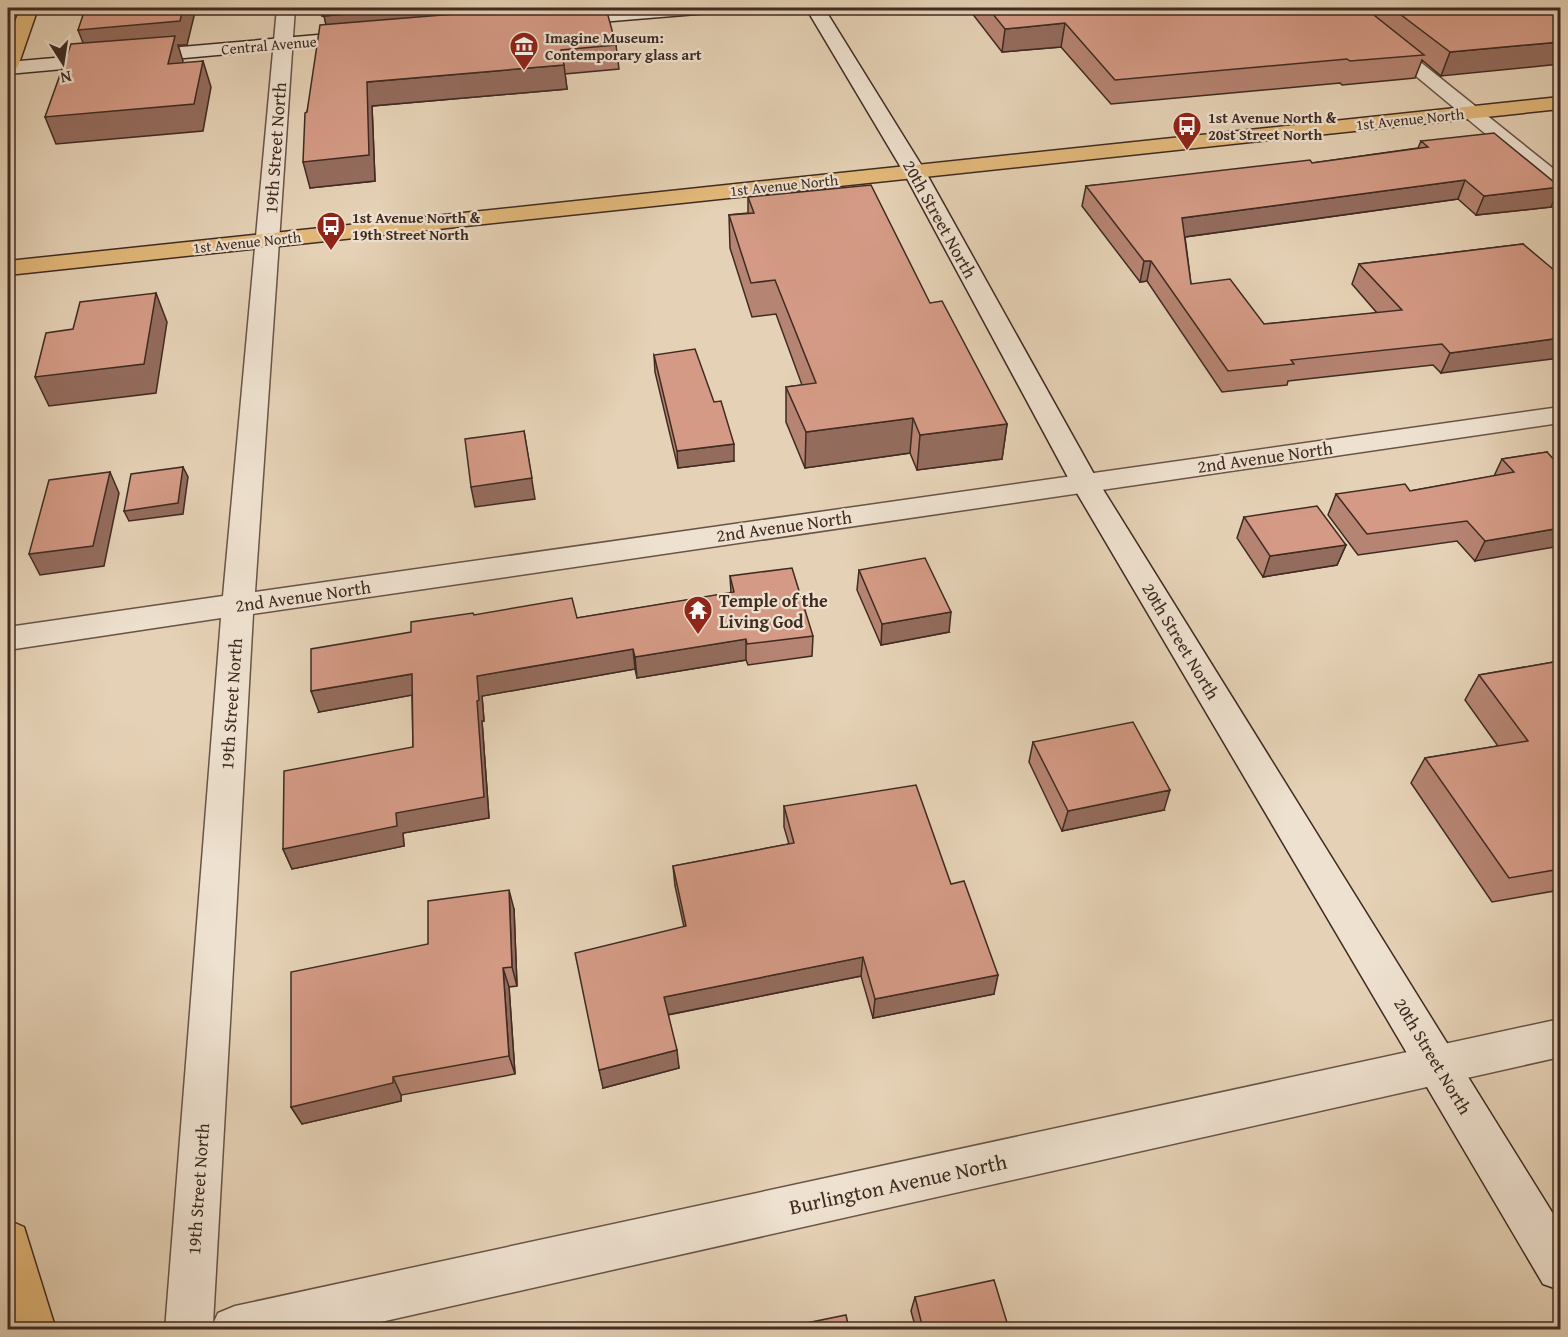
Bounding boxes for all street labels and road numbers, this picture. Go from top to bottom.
street label: Central Avenue [220,30,318,60]
street label: 19th Street North [257,81,293,215]
street label: 1st Avenue North [1355,103,1466,135]
street label: 20th Street North [896,155,984,283]
street label: 1st Avenue North [729,169,840,201]
street label: 1st Avenue North [192,226,303,258]
street label: 2nd Avenue North [1196,434,1334,480]
street label: 2nd Avenue North [715,503,853,549]
street label: 2nd Avenue North [234,573,372,619]
street label: 20th Street North [1135,577,1227,705]
street label: 19th Street North [213,637,249,771]
street label: 20th Street North [1387,992,1479,1120]
street label: 19th Street North [180,1122,216,1256]
street label: Burlington Avenue North [786,1146,1010,1222]

